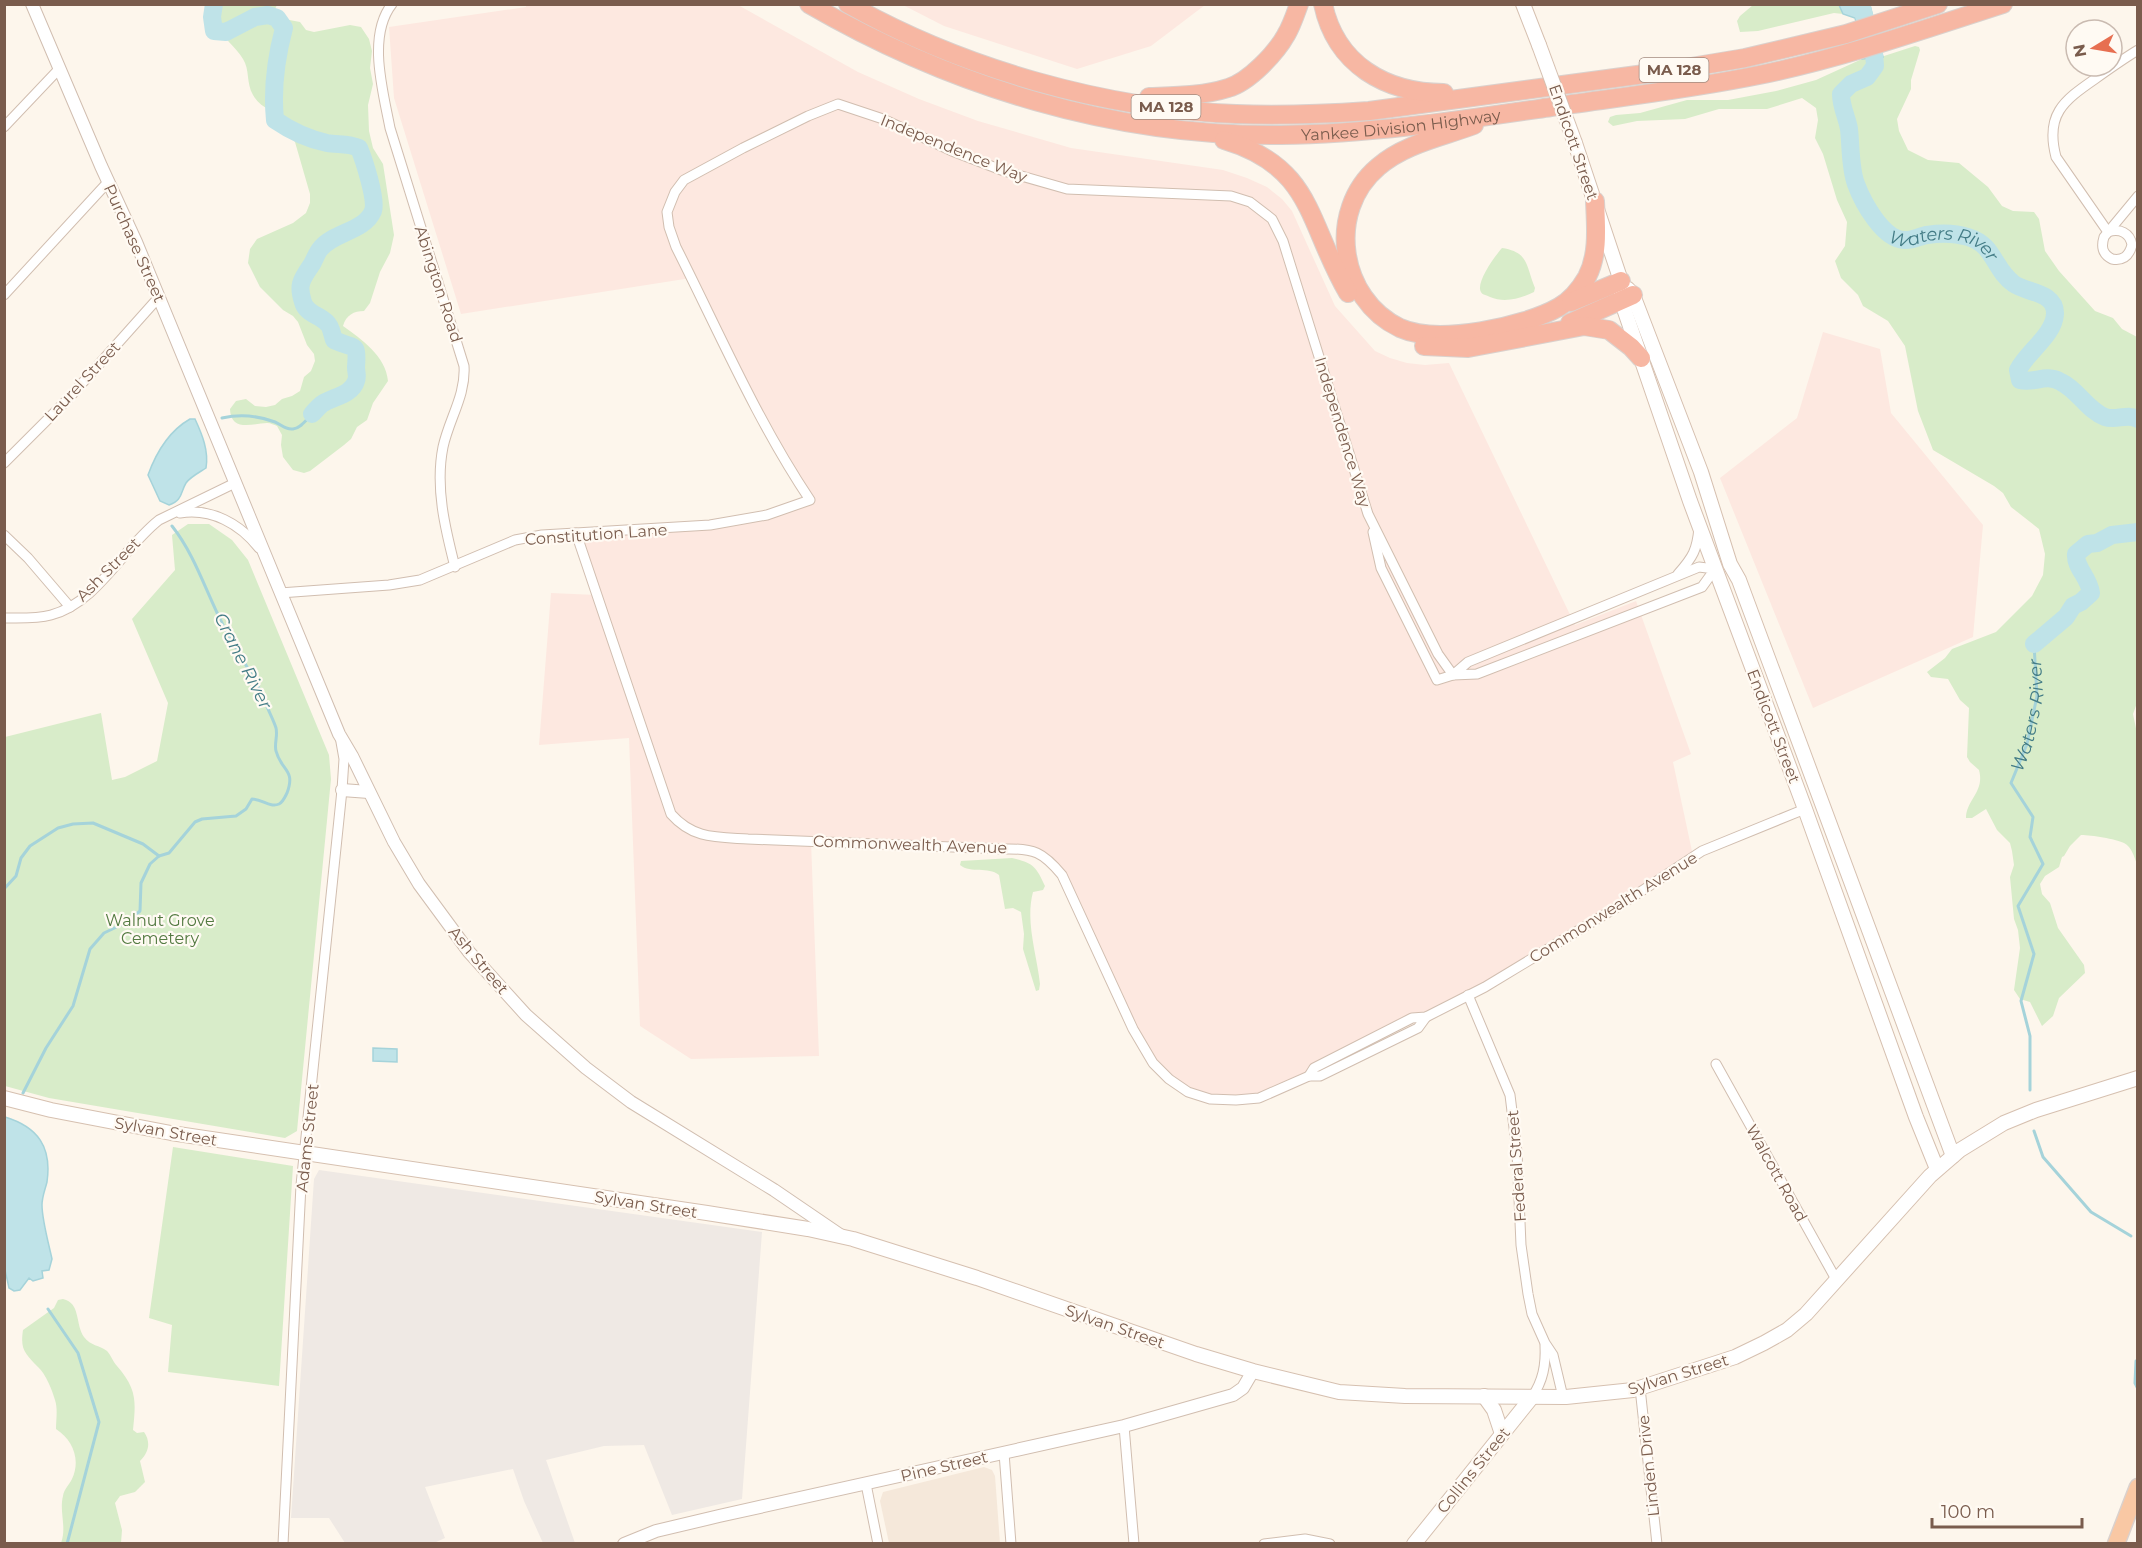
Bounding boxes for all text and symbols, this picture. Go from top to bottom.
north arrow [2064,18,2124,78]
text: N [2069,43,2090,59]
road number: MA 128 [1640,58,1708,82]
street label: Endicott Street [1545,82,1602,203]
road number: MA 128 [1132,95,1200,119]
street label: Yankee Division Highway [1301,105,1502,145]
street label: Independence Way [878,110,1030,187]
street label: Purchase Street [100,181,169,306]
street label: Abington Road [411,223,466,345]
water label: Waters River [1886,223,2004,266]
street label: Laurel Street [41,337,125,425]
street label: Independence Way [1311,355,1375,510]
street label: Constitution Lane [524,520,668,549]
street label: Ash Street [72,533,145,605]
water label: Crane River [209,609,277,714]
water label: Waters River [2006,657,2049,775]
street label: Endicott Street [1743,666,1804,786]
street label: Commonwealth Avenue [813,832,1007,857]
street label: Commonwealth Avenue [1526,848,1701,967]
park label: Walnut Grove Cemetery [105,911,215,948]
street label: Ash Street [445,923,513,998]
street label: Adams Street [292,1082,323,1193]
street label: Federal Street [1503,1109,1530,1223]
street label: Sylvan Street [113,1113,219,1150]
street label: Walcott Road [1742,1121,1811,1225]
street label: Sylvan Street [593,1187,699,1222]
street label: Sylvan Street [1063,1301,1168,1353]
street label: Sylvan Street [1626,1350,1731,1399]
street label: Linden Drive [1634,1414,1663,1518]
street label: Collins Street [1433,1423,1514,1517]
street label: Pine Street [899,1447,990,1486]
scale bar [1932,1491,2082,1529]
text: 100 m [1941,1501,1995,1523]

